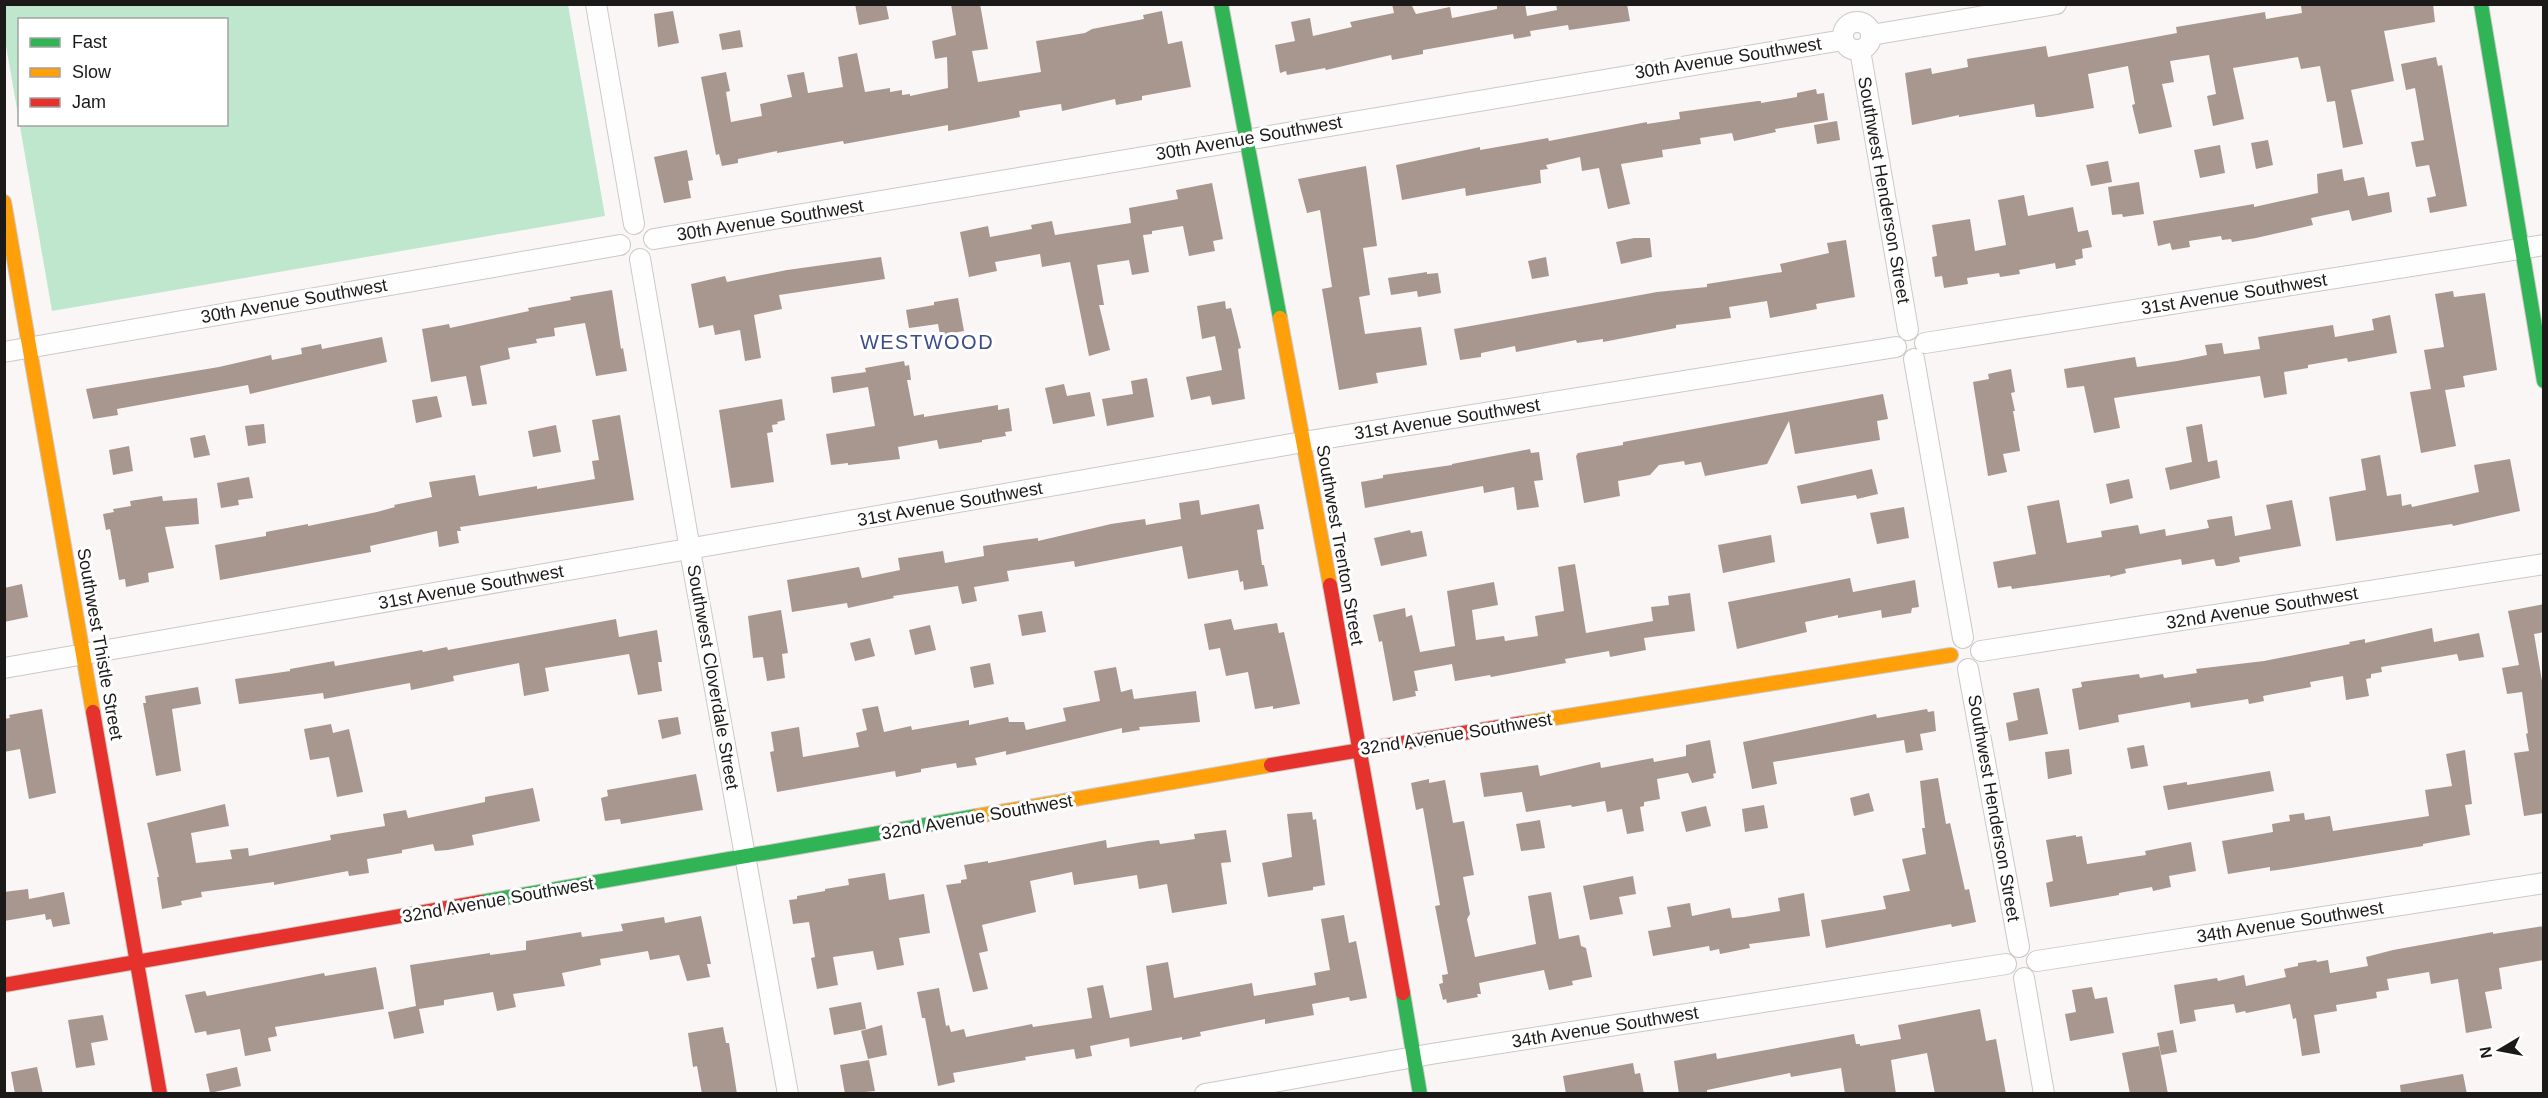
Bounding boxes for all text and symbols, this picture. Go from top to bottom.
legend [18,18,228,126]
text: Fast [72,32,107,52]
street label: 30th Avenue Southwest [1633,33,1823,83]
text: Slow [72,62,112,82]
street label: Southwest Henderson Street [1854,75,1914,305]
text: Jam [72,92,106,112]
street label: 30th Avenue Southwest [1154,112,1344,164]
street label: 30th Avenue Southwest [675,195,865,245]
street label: 31st Avenue Southwest [2140,269,2328,319]
street label: 30th Avenue Southwest [199,275,389,327]
district label: WESTWOOD [860,331,994,353]
street label: 31st Avenue Southwest [1353,394,1541,444]
street label: Southwest Trenton Street [1313,443,1367,647]
street label: 31st Avenue Southwest [856,478,1044,530]
street label: Southwest Thistle Street [73,546,127,742]
street label: 31st Avenue Southwest [377,561,565,613]
street label: Southwest Cloverdale Street [683,563,743,791]
street label: 32nd Avenue Southwest [2165,583,2359,633]
street label: Southwest Henderson Street [1964,693,2024,923]
street label: 32nd Avenue Southwest [1359,709,1553,759]
street label: 32nd Avenue Southwest [880,790,1074,844]
street label: 32nd Avenue Southwest [401,873,595,927]
street label: 34th Avenue Southwest [2195,897,2385,947]
street label: 34th Avenue Southwest [1510,1002,1700,1052]
north arrow [2470,1020,2530,1080]
text: N [2476,1045,2495,1060]

